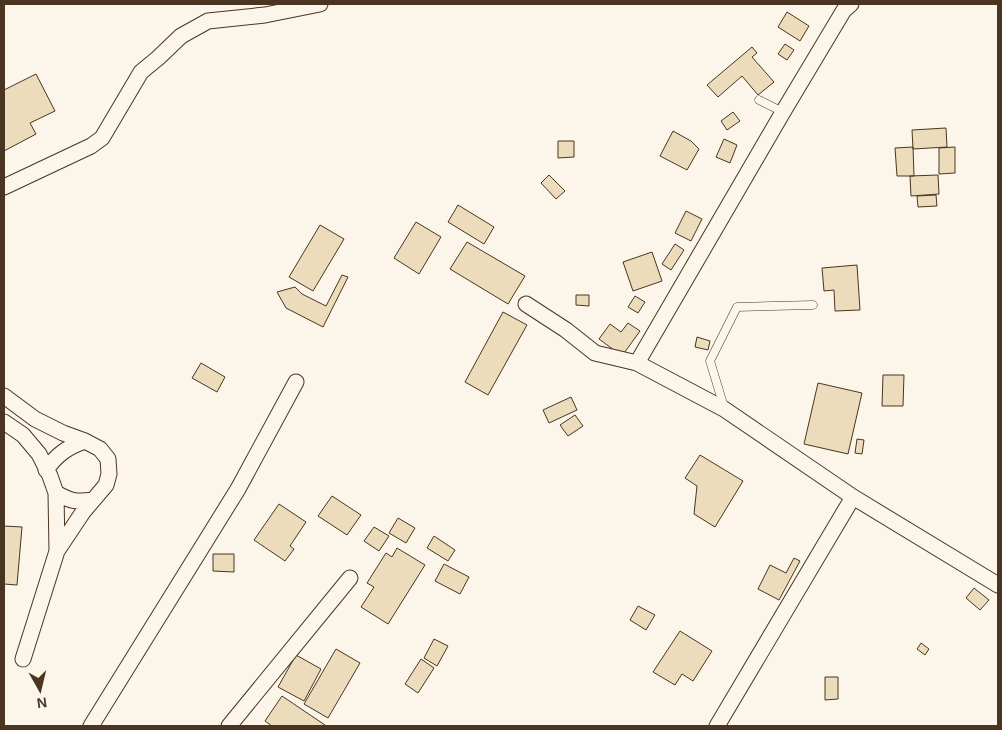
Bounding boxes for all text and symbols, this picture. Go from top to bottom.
north arrow [15,665,65,715]
text: N [36,694,48,712]

